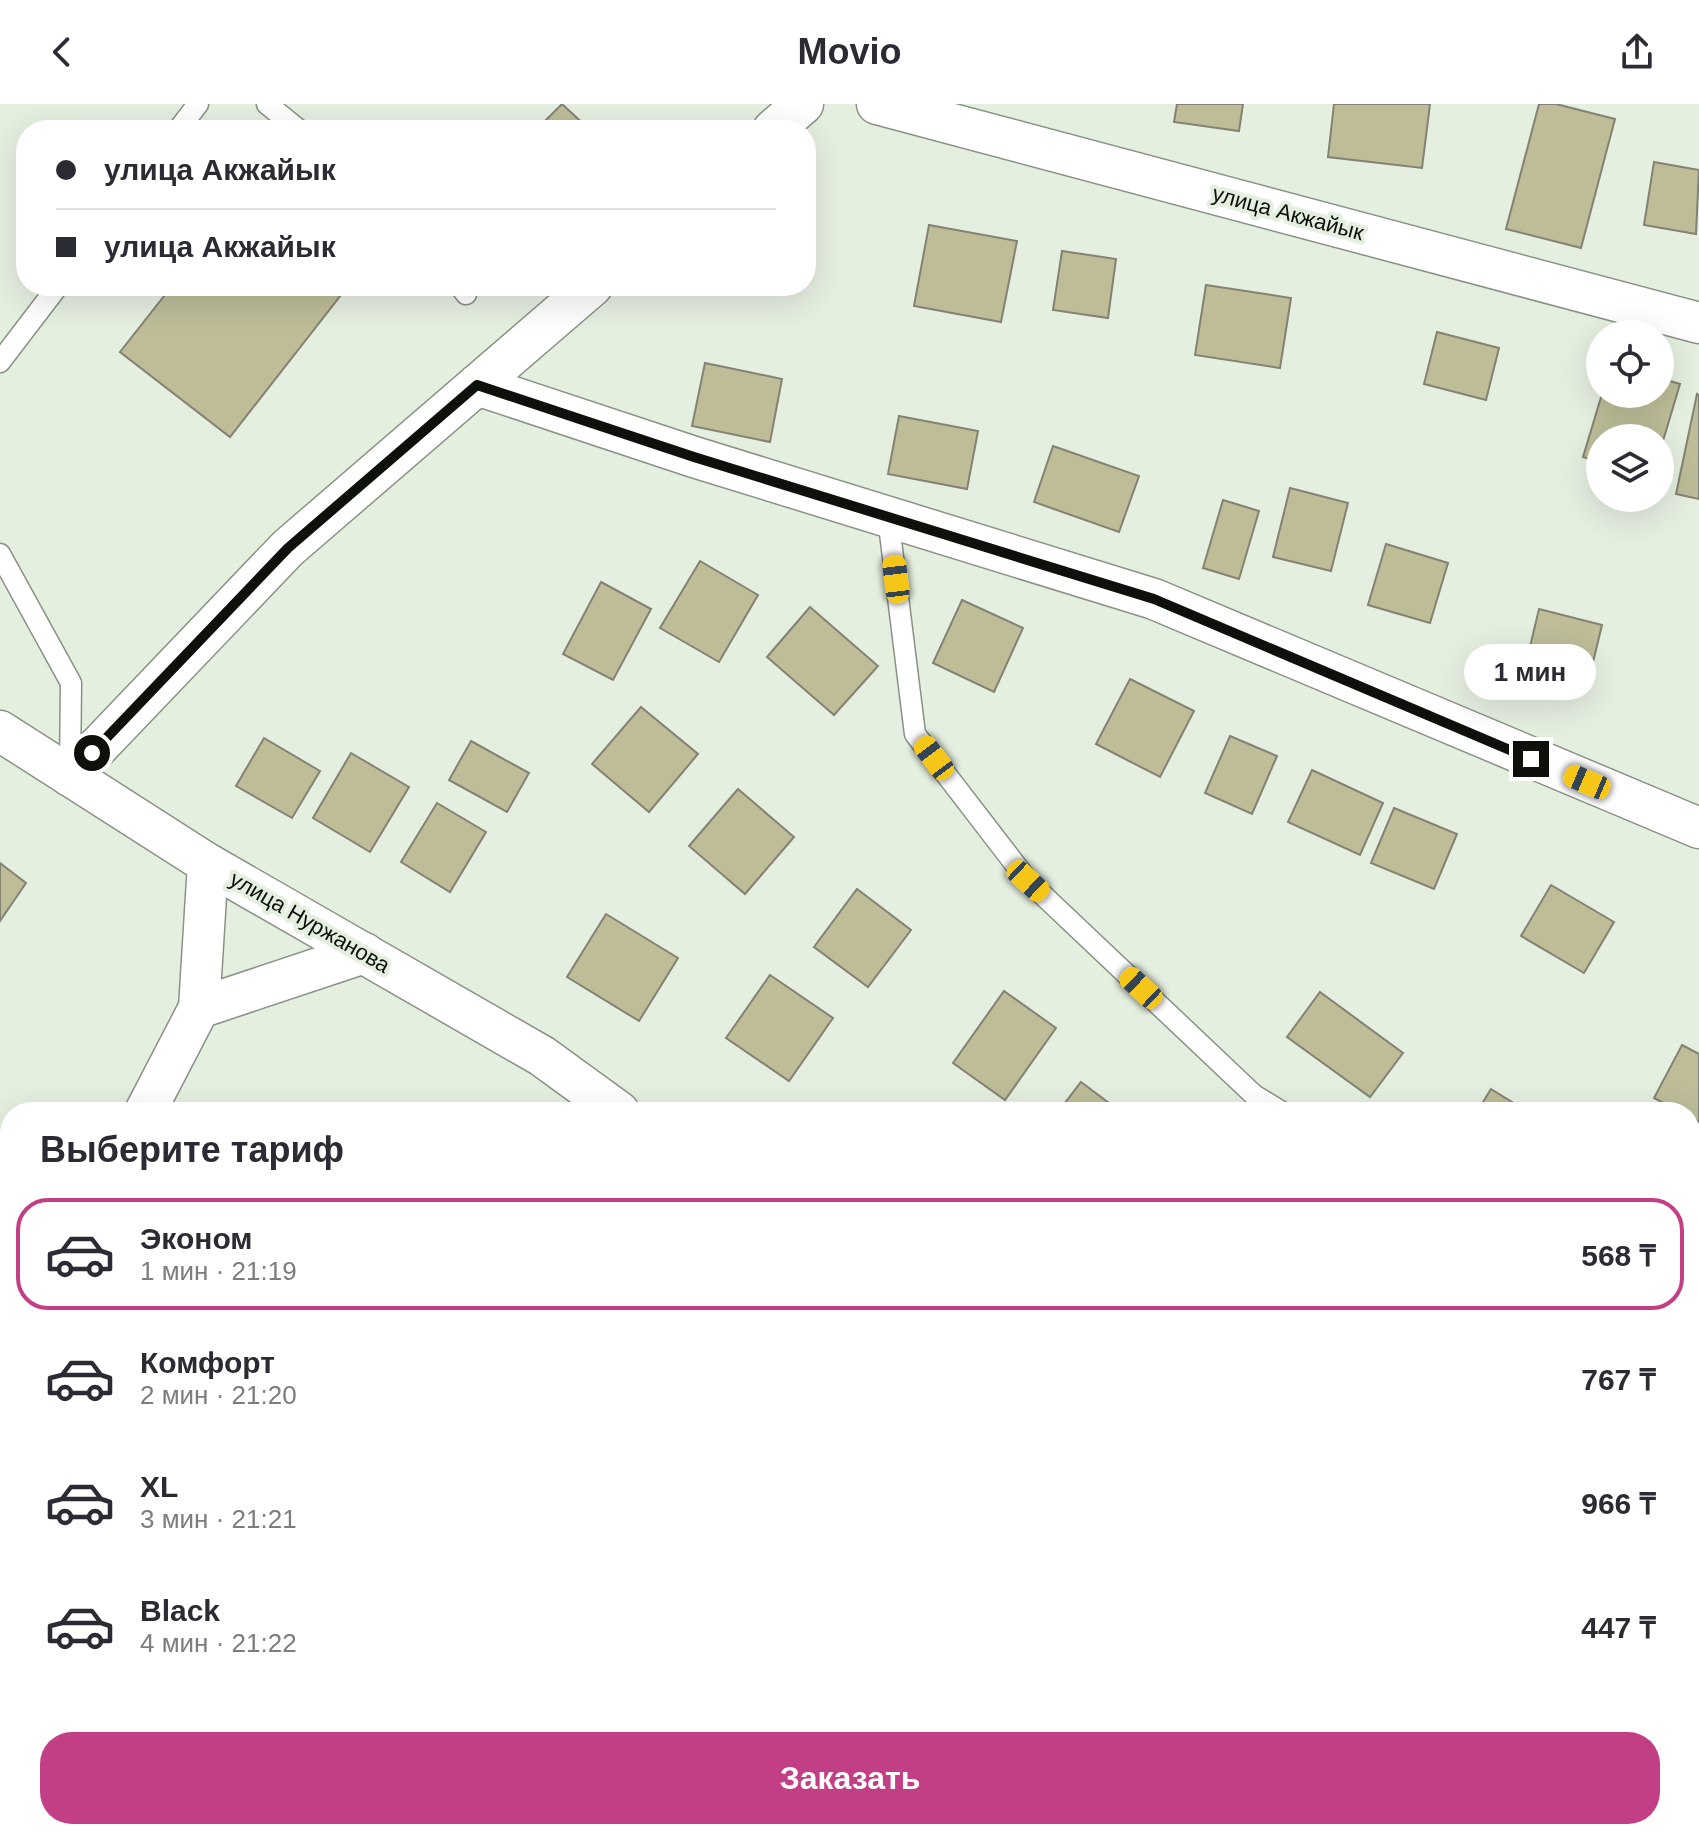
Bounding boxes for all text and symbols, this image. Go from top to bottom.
icon: back [40,30,84,74]
icon: share [1615,30,1659,74]
text: Movio [798,31,902,72]
text: улица Акжайык [104,153,336,186]
street label: улица Акжайык [1210,181,1367,245]
text: улица Акжайык [104,230,336,263]
map controls [1586,320,1674,512]
button: locate [1586,320,1674,408]
button: layers [1586,424,1674,512]
car [881,554,911,604]
callout: 1 мин [1465,643,1597,699]
text: 1 мин [1494,657,1566,687]
car [910,732,958,784]
route start [74,735,110,771]
route end [1513,741,1549,777]
car [1560,762,1614,802]
car [1002,856,1054,906]
street label: улица Нуржанова [226,866,395,978]
car [1115,963,1167,1013]
text: Выберите тариф [40,1129,344,1170]
icon: car [44,1218,116,1290]
text: Эконом [140,1222,253,1255]
text: 568 ₸ [1581,1239,1656,1272]
text: 1 мин · 21:19 [140,1256,297,1286]
icon: car [44,1342,116,1414]
text: Комфорт [140,1346,275,1379]
text: 767 ₸ [1581,1363,1656,1396]
text: 2 мин · 21:20 [140,1380,297,1410]
icon: car [44,1466,116,1538]
text: XL [140,1470,178,1503]
text: 966 ₸ [1581,1487,1656,1520]
text: 3 мин · 21:21 [140,1504,297,1534]
icon: car [44,1590,116,1662]
text: Black [140,1594,220,1627]
text: 447 ₸ [1581,1611,1656,1644]
text: 4 мин · 21:22 [140,1628,297,1658]
button: Заказать [40,1732,1660,1824]

